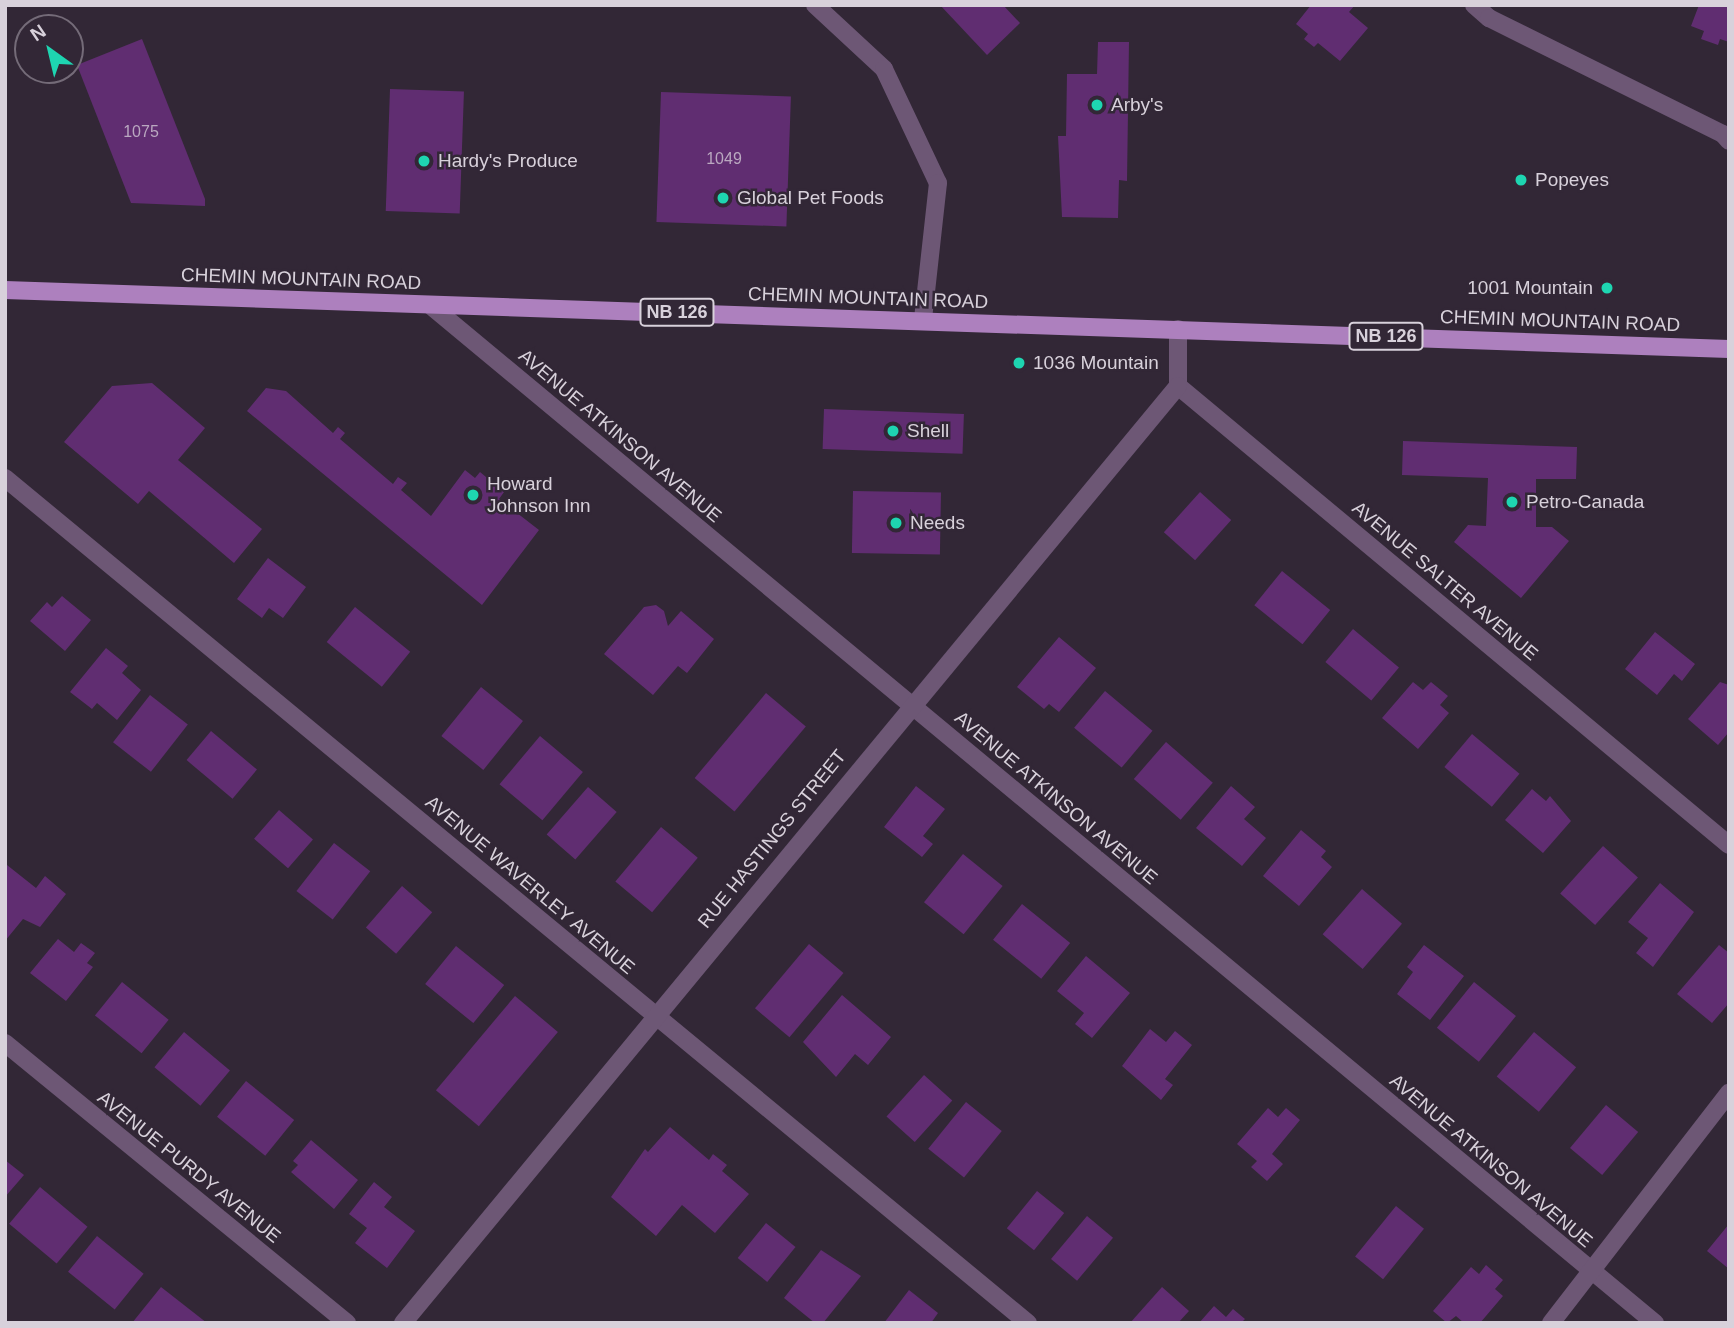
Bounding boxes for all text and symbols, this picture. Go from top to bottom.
north arrow [14,14,84,84]
text: N [27,20,50,45]
place label: Arby's [1111,94,1163,116]
marker: Arby's [1089,97,1105,113]
house number: 1075 [123,122,159,142]
house number: 1049 [706,149,742,169]
place label: Hardy's Produce [438,150,578,172]
marker: Hardy's Produce [416,153,432,169]
place label: Popeyes [1535,169,1609,191]
marker: Popeyes [1513,172,1529,188]
place label: Global Pet Foods [737,187,884,209]
marker: Global Pet Foods [715,190,731,206]
street label: CHEMIN MOUNTAIN ROAD [181,263,421,295]
place label: 1001 Mountain [1467,277,1593,299]
marker: 1001 Mountain [1599,280,1615,296]
street label: CHEMIN MOUNTAIN ROAD [748,282,988,314]
road number: NB 126 [638,298,716,326]
street label: CHEMIN MOUNTAIN ROAD [1440,305,1680,337]
road number: NB 126 [1348,322,1424,350]
street label: AVENUE ATKINSON AVENUE [513,344,727,528]
place label: 1036 Mountain [1033,352,1159,374]
marker: 1036 Mountain [1011,355,1027,371]
place label: Shell [907,420,949,442]
marker: Shell [885,423,901,439]
place label: Howard Johnson Inn [487,473,591,517]
marker: Howard Johnson Inn [465,487,481,503]
place label: Petro-Canada [1526,491,1644,513]
marker: Petro-Canada [1504,494,1520,510]
street label: AVENUE SALTER AVENUE [1347,496,1543,666]
place label: Needs [910,512,965,534]
marker: Needs [888,515,904,531]
street label: AVENUE ATKINSON AVENUE [949,706,1163,890]
street label: RUE HASTINGS STREET [693,745,851,933]
street label: AVENUE WAVERLEY AVENUE [420,790,640,980]
street label: AVENUE ATKINSON AVENUE [1384,1069,1598,1253]
street label: AVENUE PURDY AVENUE [92,1086,286,1248]

